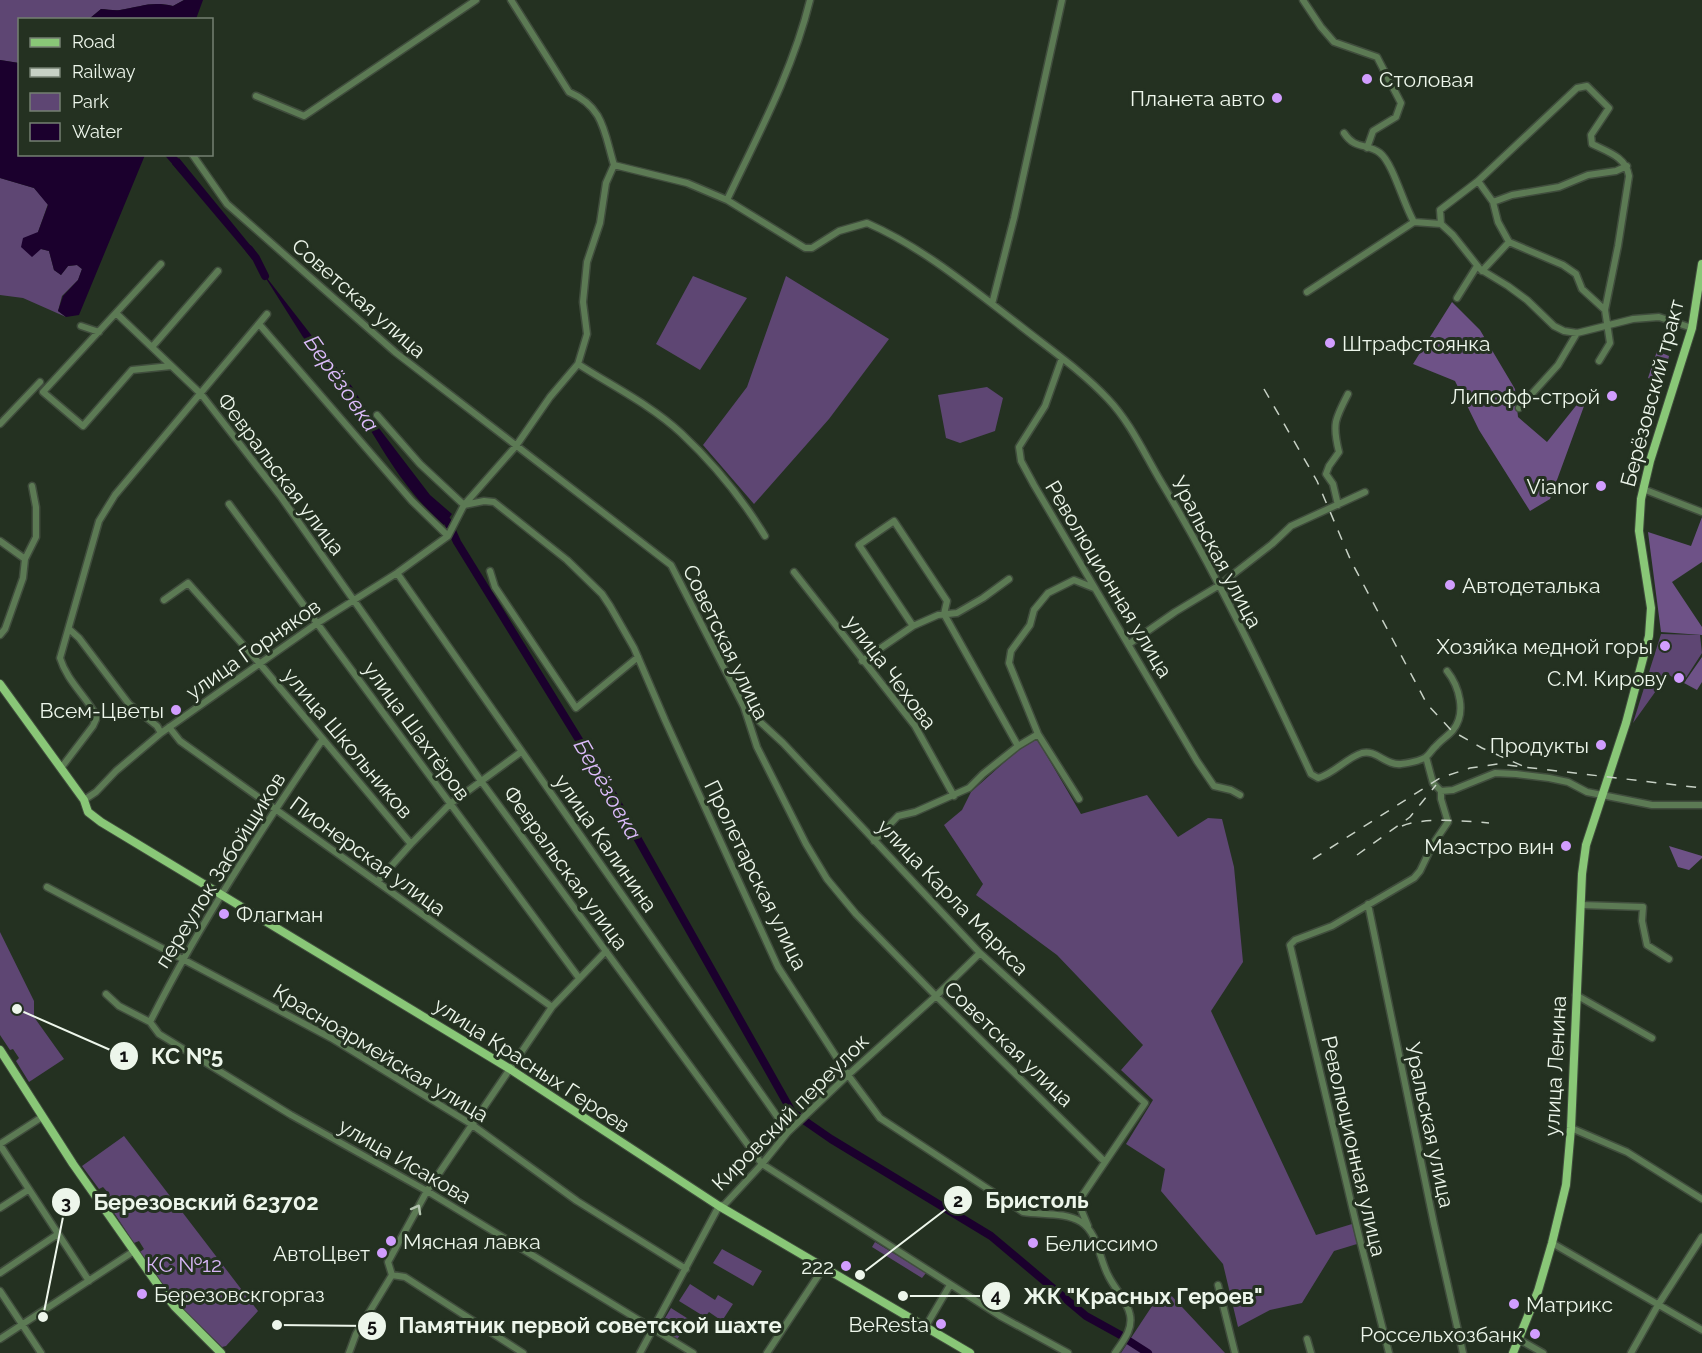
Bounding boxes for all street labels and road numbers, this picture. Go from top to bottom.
street label: Советская улица [287,233,431,363]
street label: Берёзовский тракт [1615,297,1689,489]
street label: Февральская улица [212,388,350,560]
street label: Уральская улица [1166,472,1268,632]
street label: Революционная улица [1040,476,1178,682]
street label: Советская улица [678,560,774,724]
street label: улица Горняков [181,593,325,705]
street label: улица Чехова [840,610,942,734]
street label: улица Шахтёров [358,657,476,805]
street label: улица Школьников [278,663,418,823]
street label: переулок Забойщиков [150,768,290,972]
street label: улица Калинина [549,769,663,917]
street label: Пролетарская улица [699,776,813,974]
street label: Февральская улица [498,781,634,955]
street label: Пионерская улица [285,791,451,921]
street label: улица Карла Маркса [872,814,1034,980]
street label: Советская улица [939,976,1079,1112]
street label: Красноармейская улица [269,979,493,1127]
street label: улица Красных Героев [429,992,635,1138]
street label: улица Ленина [1539,995,1571,1137]
street label: Кировский переулок [706,1028,874,1196]
street label: Революционная улица [1316,1033,1392,1259]
street label: Уральская улица [1400,1040,1460,1210]
street label: улица Исакова [334,1113,476,1209]

